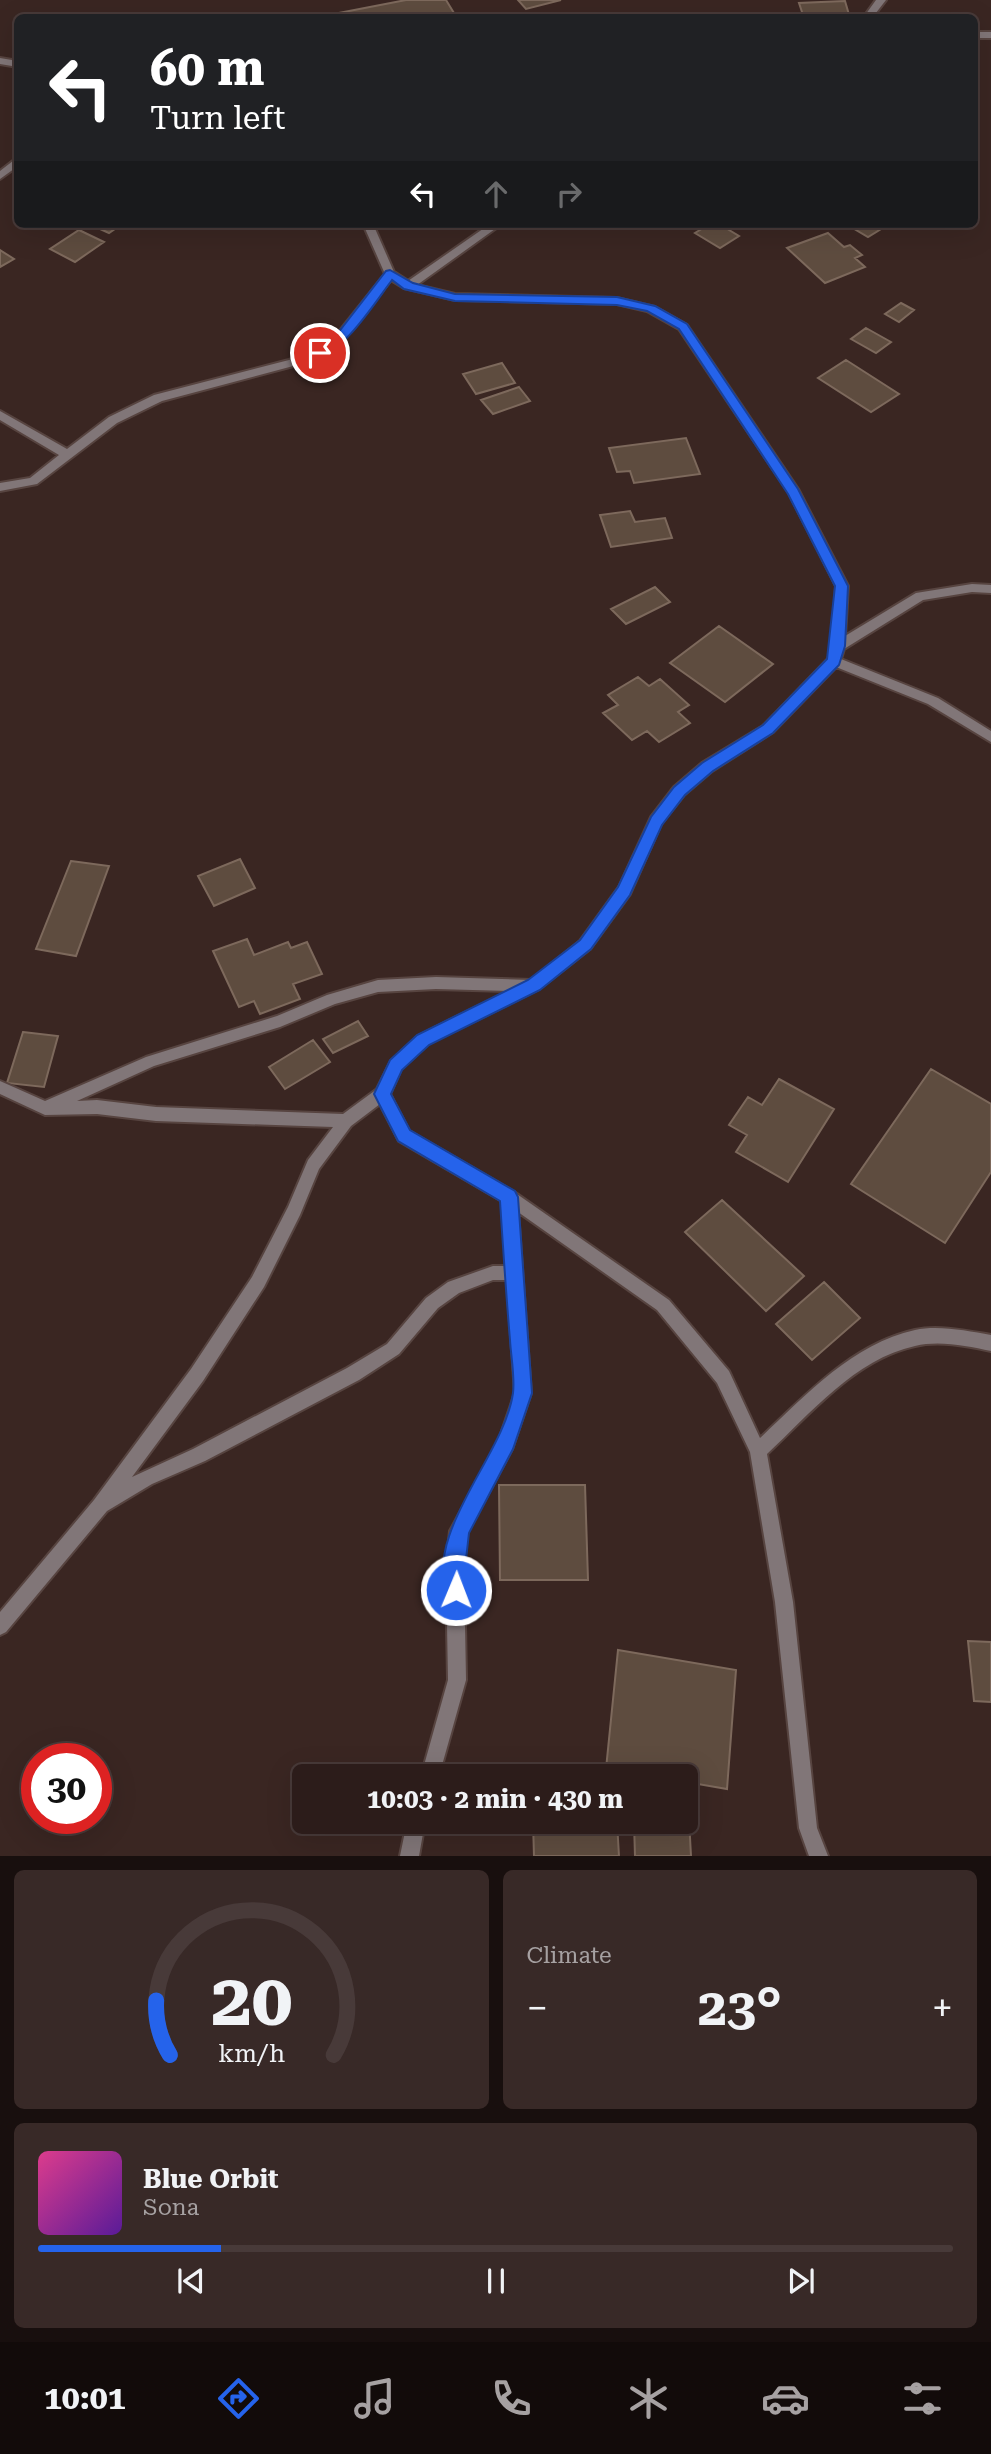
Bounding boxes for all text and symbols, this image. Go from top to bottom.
text: 60 m [150,40,265,97]
icon: left [35,42,126,133]
text: Turn left [150,99,285,137]
icon: left [404,175,442,213]
icon: ahead [477,175,515,213]
icon: right [550,175,588,213]
pin [290,323,350,383]
icon: arrive [301,334,339,372]
position arrow [419,1553,493,1627]
speed limit sign: 30 [21,1743,112,1834]
text: 10:03 · 2 min · 430 m [367,1784,623,1814]
text: Climate [527,1942,612,1969]
text: 20 [210,1959,292,2044]
text: 23° [698,1977,782,2038]
text: − [527,1986,548,2030]
text: + [932,1986,953,2030]
text: km/h [218,2039,285,2068]
text: Blue Orbit [143,2164,279,2194]
text: Sona [143,2194,199,2221]
icon: previous [172,2262,210,2300]
icon: pause [477,2262,515,2300]
icon: next [782,2262,820,2300]
icon: directions [214,2374,263,2423]
icon: music [350,2374,399,2423]
icon: phone [487,2374,536,2423]
icon: climate [624,2374,673,2423]
icon: car [761,2374,810,2423]
icon: filters [898,2374,947,2423]
text: 10:01 [44,2379,126,2417]

